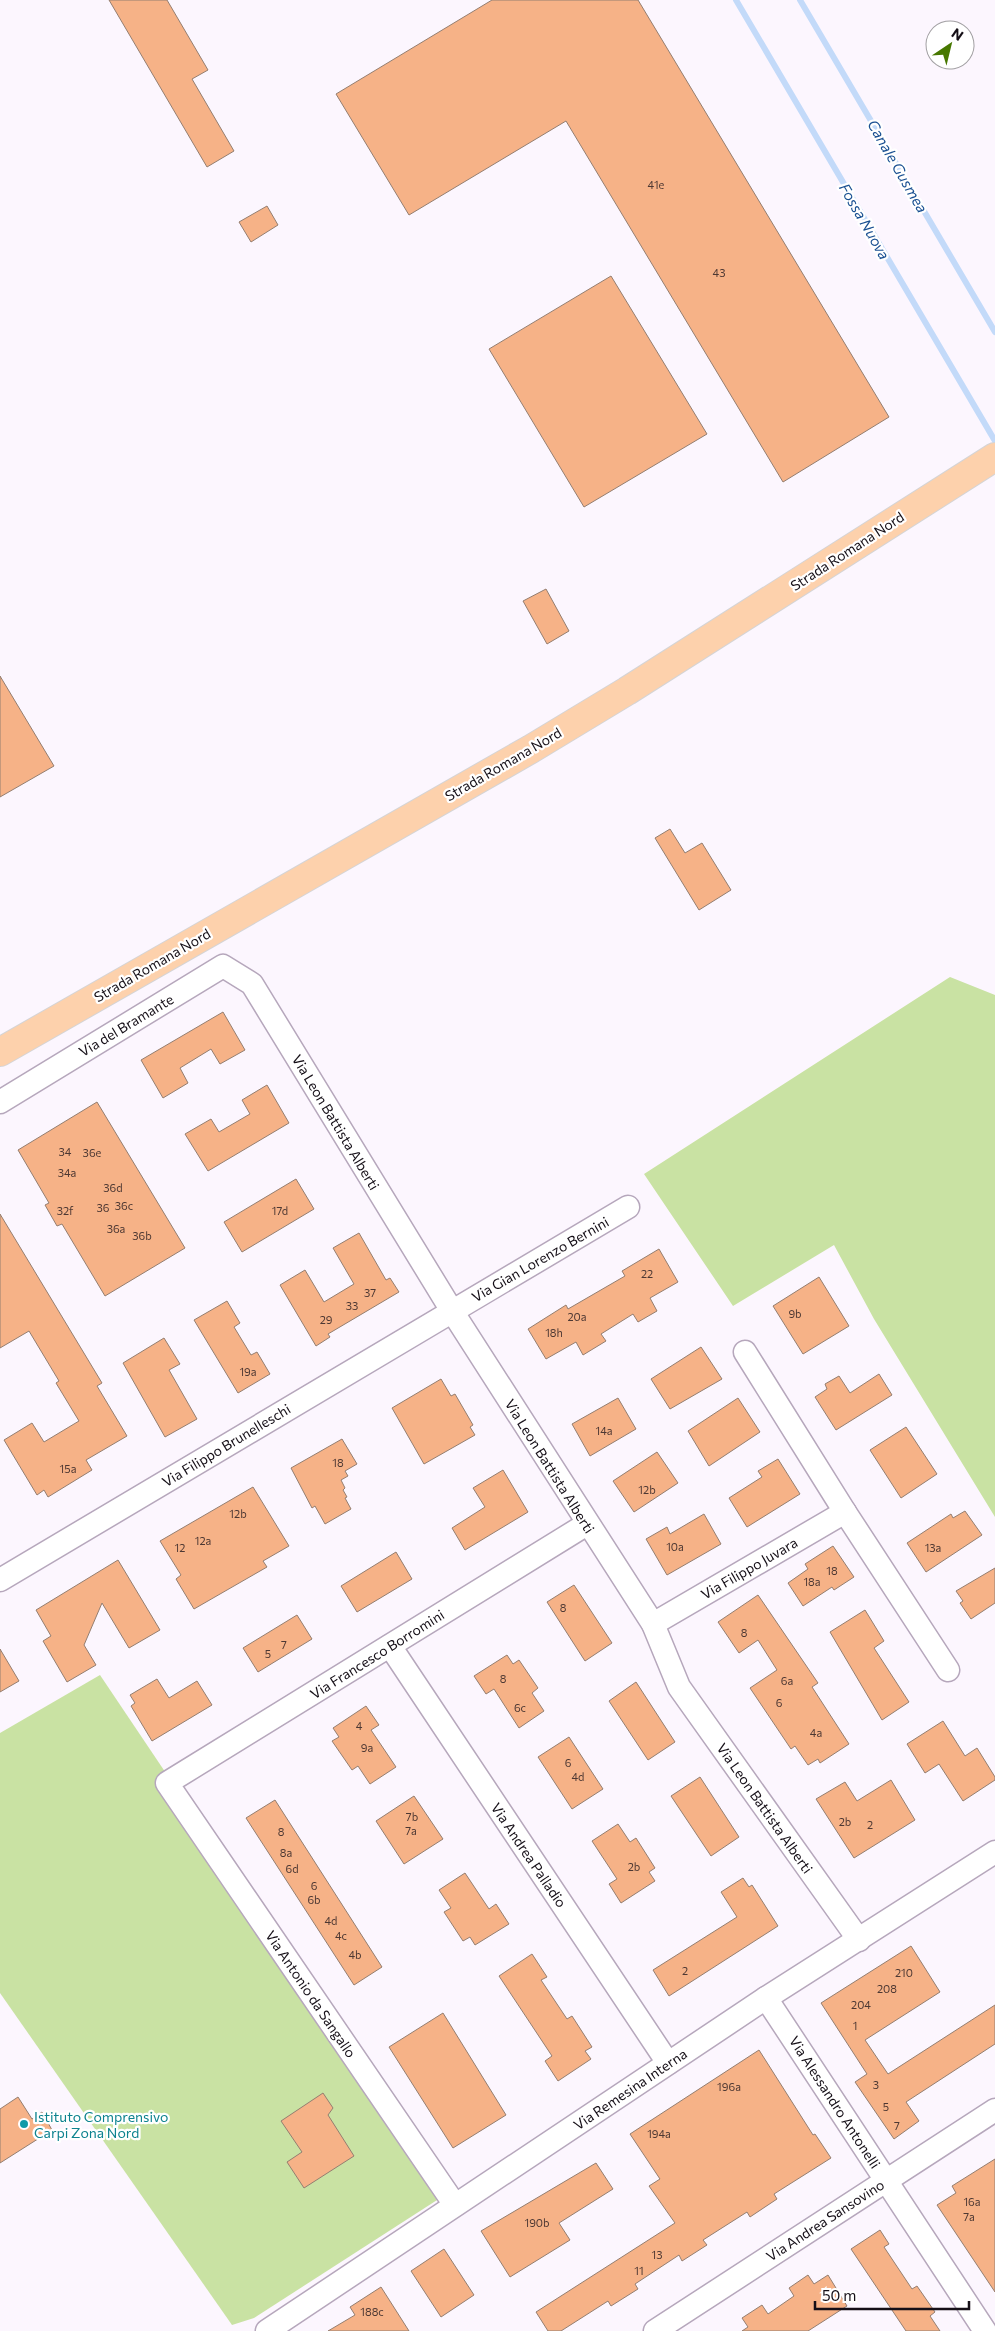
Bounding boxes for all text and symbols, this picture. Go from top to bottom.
north arrow [925,20,975,70]
text: N [949,24,967,44]
water label: Canale Gusmea [864,116,932,216]
house number: 41e [648,178,665,191]
water label: Fossa Nuova [836,180,894,262]
house number: 43 [713,266,725,279]
street label: Strada Romana Nord [787,508,907,594]
street label: Strada Romana Nord [442,724,564,804]
street label: Strada Romana Nord [91,925,213,1005]
street label: Via del Bramante [76,990,176,1060]
street label: Via Leon Battista Alberti [289,1051,383,1193]
house number: 34 [59,1145,72,1158]
house number: 36e [83,1146,102,1159]
house number: 34a [58,1166,76,1179]
house number: 36d [103,1181,123,1194]
house number: 36c [115,1199,133,1212]
house number: 36 [97,1201,110,1214]
house number: 32f [57,1204,74,1217]
house number: 17d [272,1204,288,1217]
street label: Via Gian Lorenzo Bernini [468,1213,612,1305]
house number: 36a [107,1222,125,1235]
house number: 36b [132,1229,152,1242]
house number: 22 [641,1267,653,1280]
house number: 37 [364,1286,376,1299]
house number: 33 [346,1299,358,1312]
house number: 9b [788,1307,802,1320]
house number: 20a [567,1310,587,1323]
house number: 29 [320,1313,333,1326]
house number: 18h [545,1326,563,1339]
house number: 19a [239,1365,257,1378]
street label: Via Leon Battista Alberti [502,1396,598,1536]
street label: Via Filippo Brunelleschi [159,1400,293,1490]
house number: 14a [595,1424,613,1437]
house number: 18 [332,1456,344,1469]
house number: 15a [60,1462,76,1475]
house number: 12b [638,1483,656,1496]
house number: 12b [229,1507,247,1520]
street label: Via Filippo Juvara [698,1533,800,1603]
house number: 12a [195,1534,211,1547]
house number: 10a [666,1540,684,1553]
house number: 12 [175,1541,185,1554]
house number: 13a [925,1541,941,1554]
house number: 18 [826,1564,838,1577]
house number: 18a [803,1575,821,1588]
house number: 8 [560,1601,567,1614]
street label: Via Francesco Borromini [307,1606,447,1702]
house number: 8 [741,1626,748,1639]
house number: 7 [281,1638,287,1651]
house number: 5 [265,1647,271,1660]
house number: 8 [500,1672,507,1685]
house number: 6a [781,1674,793,1687]
house number: 6 [776,1696,783,1709]
house number: 6c [514,1701,526,1714]
house number: 4 [356,1719,363,1732]
house number: 4a [810,1726,822,1739]
street label: Via Leon Battista Alberti [714,1740,816,1876]
house number: 9a [361,1741,373,1754]
house number: 6 [565,1756,572,1769]
house number: 4d [572,1770,584,1783]
street label: Via Andrea Palladio [488,1800,570,1910]
house number: 7b [406,1810,418,1823]
house number: 2b [839,1815,851,1828]
house number: 2 [867,1818,873,1831]
house number: 7a [405,1824,417,1837]
house number: 8 [278,1825,285,1838]
house number: 8a [280,1846,292,1859]
house number: 2b [628,1860,640,1873]
house number: 6d [285,1862,299,1875]
house number: 6 [311,1879,318,1892]
house number: 6b [307,1893,321,1906]
house number: 4d [325,1914,337,1927]
street label: Via Antonio da Sangallo [262,1927,360,2061]
house number: 4c [335,1929,347,1942]
house number: 4b [348,1948,362,1961]
house number: 2 [682,1964,688,1977]
house number: 210 [895,1966,913,1979]
house number: 208 [877,1982,897,1995]
house number: 204 [851,1998,871,2011]
house number: 1 [853,2019,857,2032]
street label: Via Alessandro Antonelli [786,2033,884,2171]
street label: Via Remesina Interna [570,2045,690,2133]
house number: 3 [873,2078,879,2091]
house number: 196a [717,2080,741,2093]
house number: 5 [883,2100,889,2113]
place label: Istituto Comprensivo Carpi Zona Nord [34,2108,168,2141]
marker: Istituto Comprensivo Carpi Zona Nord [18,2118,30,2130]
house number: 7 [894,2119,900,2132]
house number: 194a [647,2127,671,2140]
street label: Via Andrea Sansovino [763,2176,887,2264]
house number: 16a [963,2195,981,2208]
house number: 7a [963,2210,975,2223]
house number: 190b [524,2216,550,2229]
house number: 13 [652,2248,662,2261]
house number: 11 [634,2264,644,2277]
scale bar [815,2278,969,2310]
text: 50 m [822,2286,856,2304]
house number: 188c [360,2305,384,2318]

